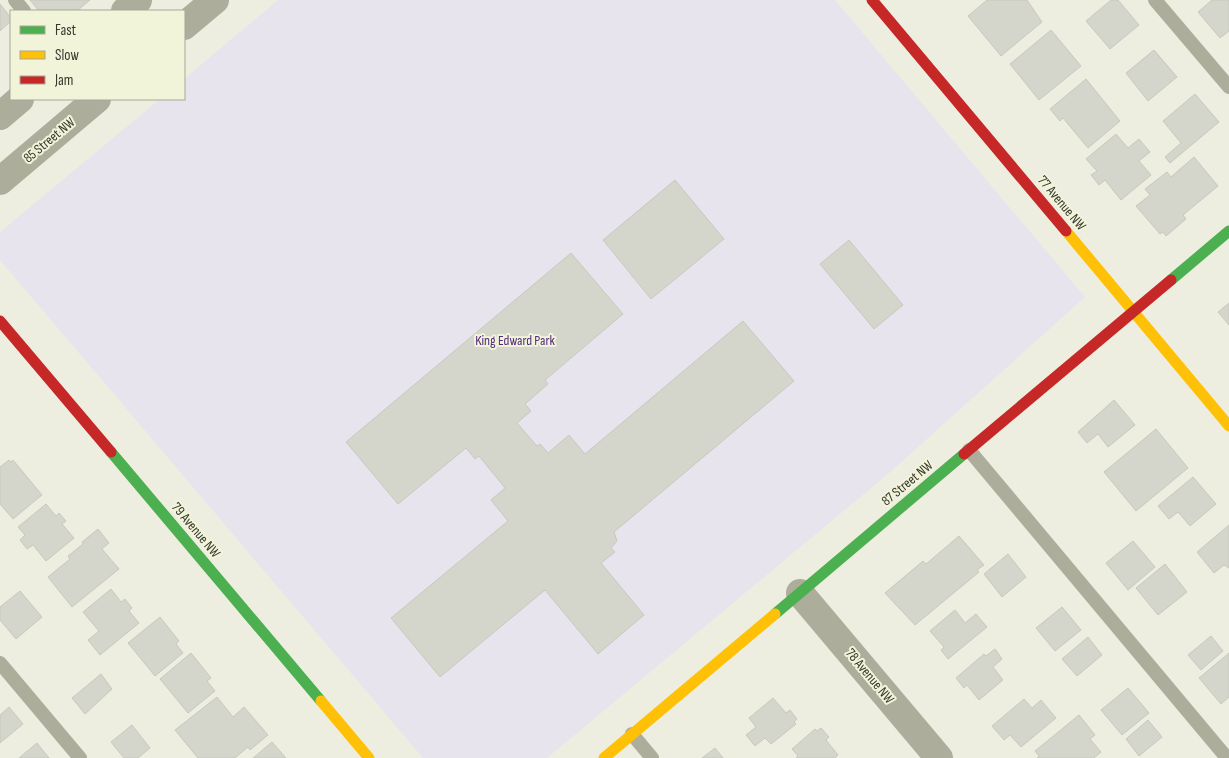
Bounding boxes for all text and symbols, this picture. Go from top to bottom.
legend [10,10,185,100]
text: Fast [55,21,77,40]
text: Slow [55,46,79,65]
text: Jam [54,71,73,90]
street label: 85 Street NW [20,114,78,166]
street label: 77 Avenue NW [1034,172,1090,234]
park label: King Edward Park [475,332,556,349]
street label: 87 Street NW [878,457,936,509]
street label: 79 Avenue NW [168,499,224,561]
street label: 78 Avenue NW [842,645,898,707]

